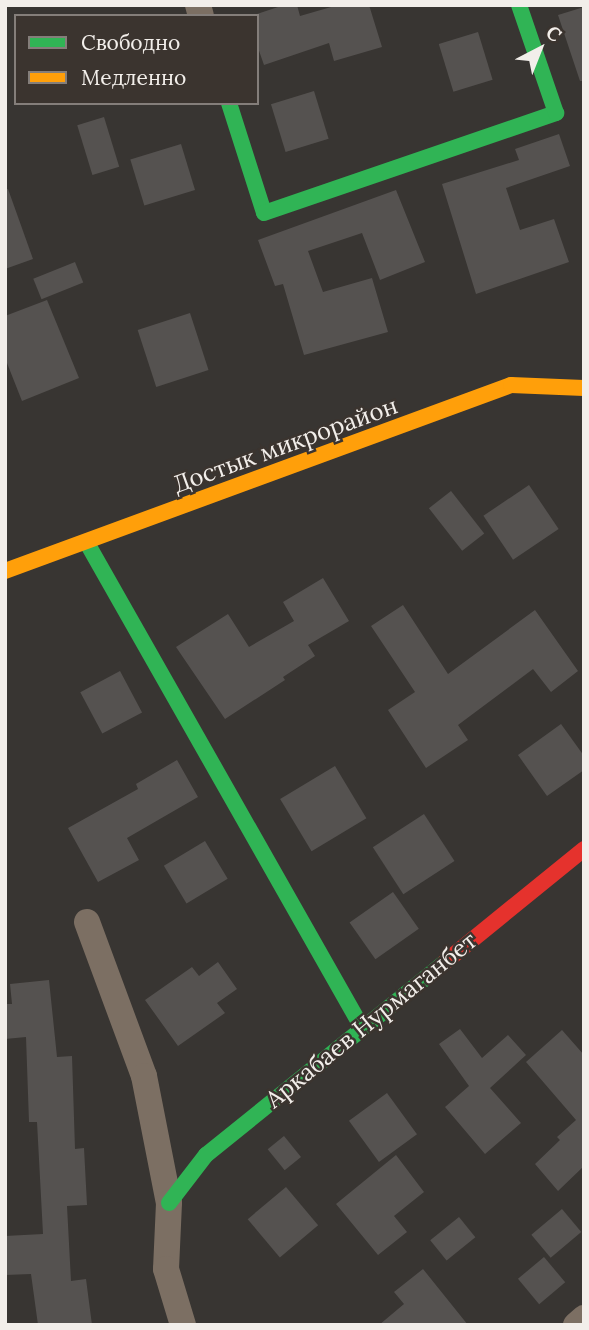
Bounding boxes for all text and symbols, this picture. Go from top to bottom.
legend [14,14,259,105]
north arrow [505,14,575,84]
text: С [541,20,567,47]
text: Свободно [81,29,180,56]
text: Медленно [81,64,186,91]
street label: Достык микрорайон [169,391,401,499]
street label: Аркабаев Нурмаганбет [260,926,482,1114]

